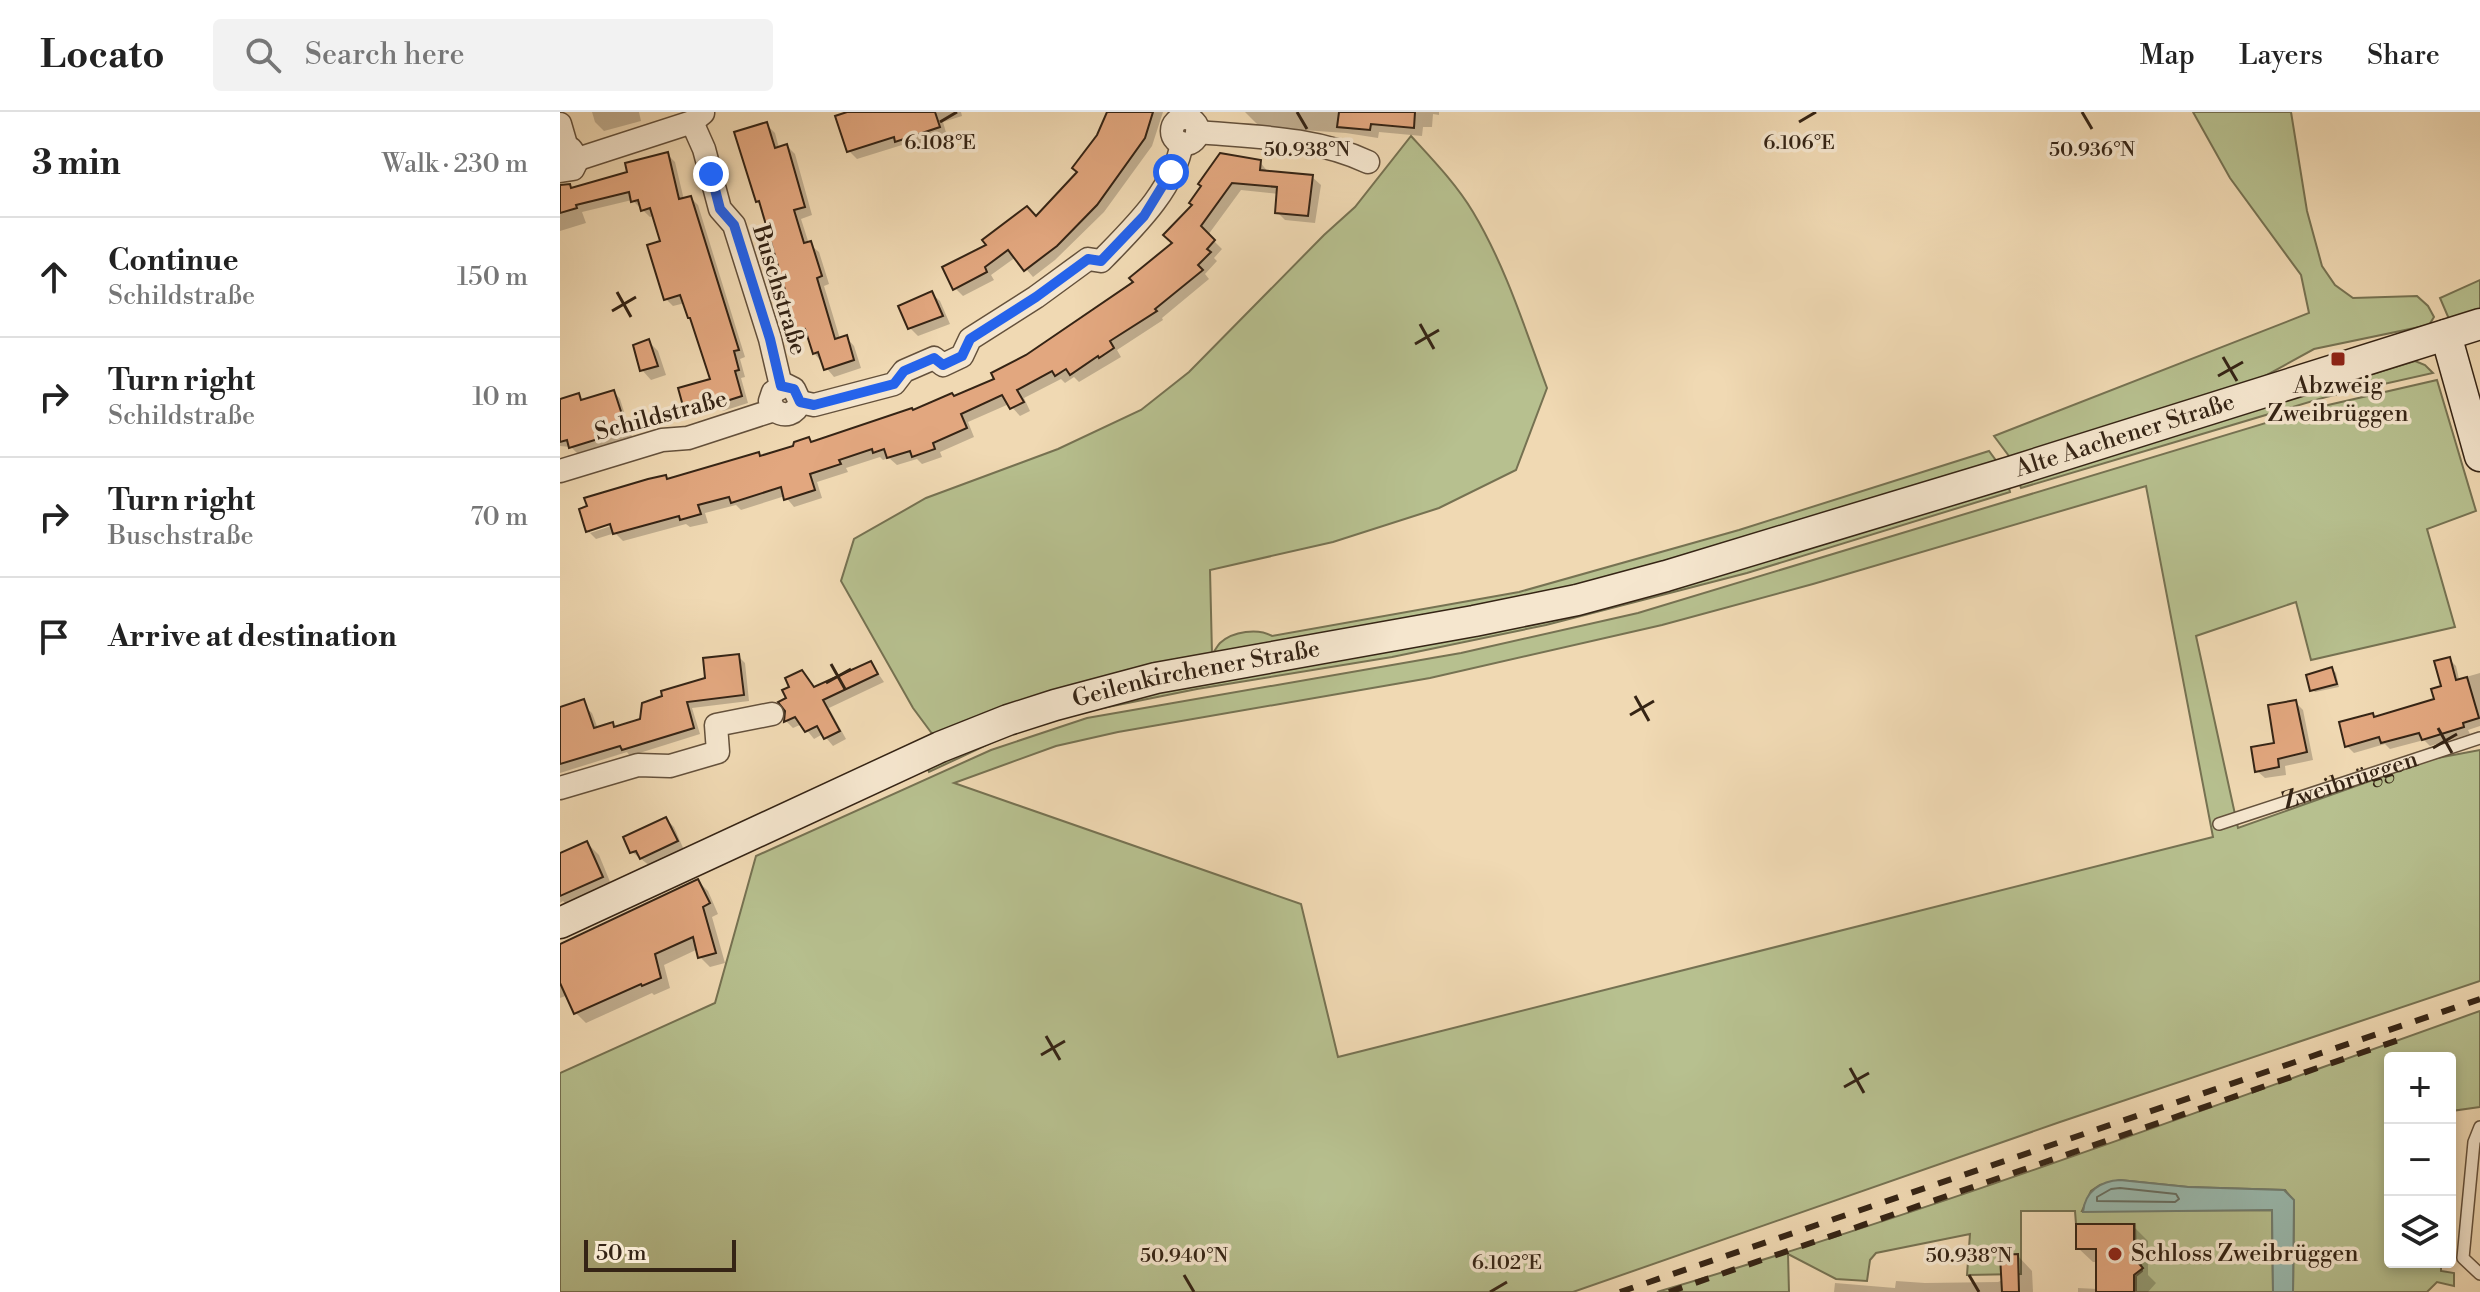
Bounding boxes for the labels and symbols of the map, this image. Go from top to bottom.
text: 6.108°E [904,131,976,156]
text: 6.106°E [1763,131,1835,156]
text: 50.938°N [1264,138,1350,163]
text: 50.936°N [2049,138,2135,163]
route start [1153,154,1189,190]
route end [693,156,729,192]
street label: Buschstraße [745,220,813,359]
marker: Abzweig Zweibrüggen [2329,350,2347,368]
place label: Abzweig Zweibrüggen [2267,371,2409,429]
street label: Schildstraße [591,384,731,448]
street label: Alte Aachener Straße [2010,387,2238,485]
street label: Geilenkirchener Straße [1069,634,1322,715]
street label: Zweibrüggen [2278,744,2422,817]
scale bar [584,1236,736,1272]
place label: Schloss Zweibrüggen [2131,1239,2359,1269]
text: 50.940°N [1140,1244,1228,1269]
text: 50.938°N [1926,1244,2012,1269]
marker: Schloss Zweibrüggen [2106,1245,2124,1263]
text: 6.102°E [1472,1251,1542,1276]

